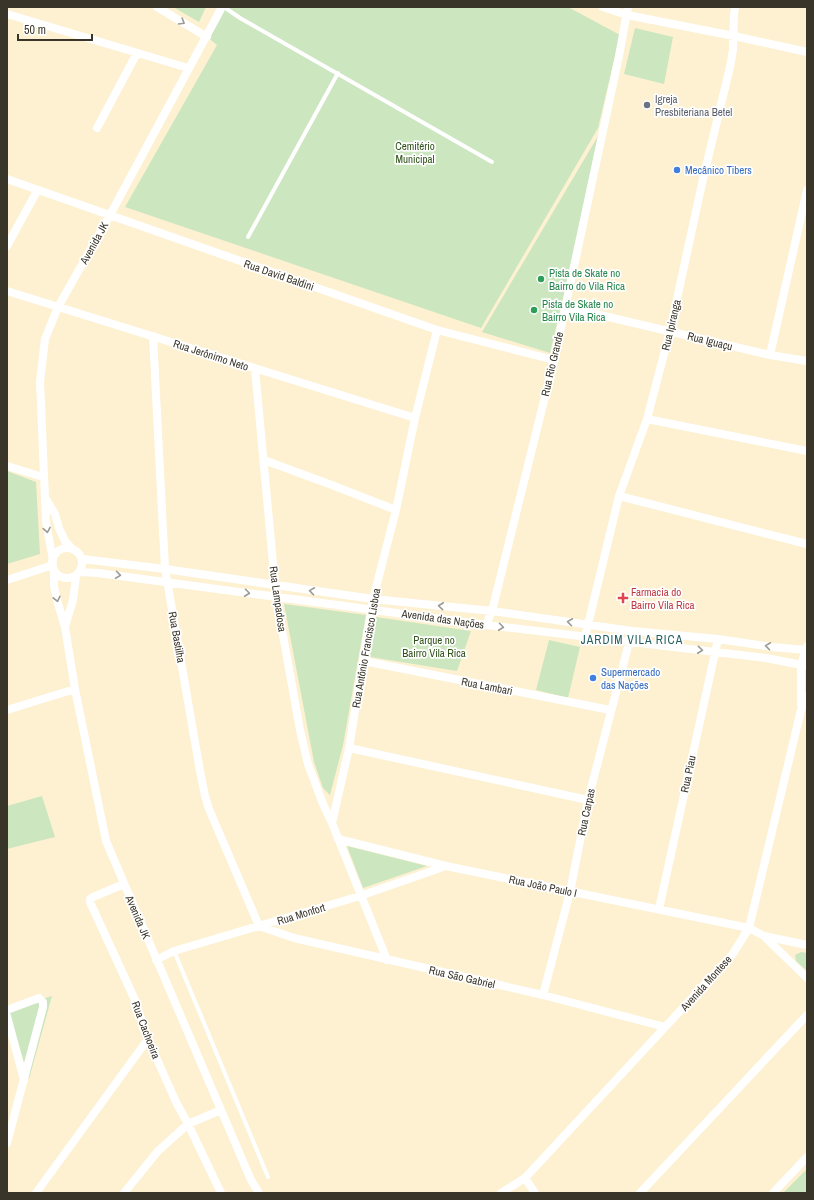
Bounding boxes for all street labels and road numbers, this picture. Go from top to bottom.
street label: Avenida JK [76,219,111,267]
street label: Rua David Baldini [242,256,316,294]
street label: Rua Ipiranga [658,298,684,352]
street label: Rua Iguaçu [686,329,734,353]
street label: Rua Rio Grande [538,330,566,398]
street label: Rua Jerônimo Neto [172,336,250,374]
street label: Rua Lampadosa [266,565,290,633]
street label: Rua Antônio Francisco Lisboa [349,587,383,709]
street label: Avenida das Nações [400,606,486,632]
street label: Rua Bastilha [166,610,188,664]
street label: Rua Lambari [460,674,514,698]
street label: Rua Piau [677,754,699,794]
street label: Rua Carpas [574,787,598,837]
street label: Rua João Paulo I [508,872,578,900]
street label: Avenida JK [122,892,153,941]
street label: Rua Monfort [275,900,327,928]
street label: Avenida Montese [677,952,735,1014]
street label: Rua São Gabriel [428,963,496,991]
street label: Rua Cachoeira [129,999,163,1061]

